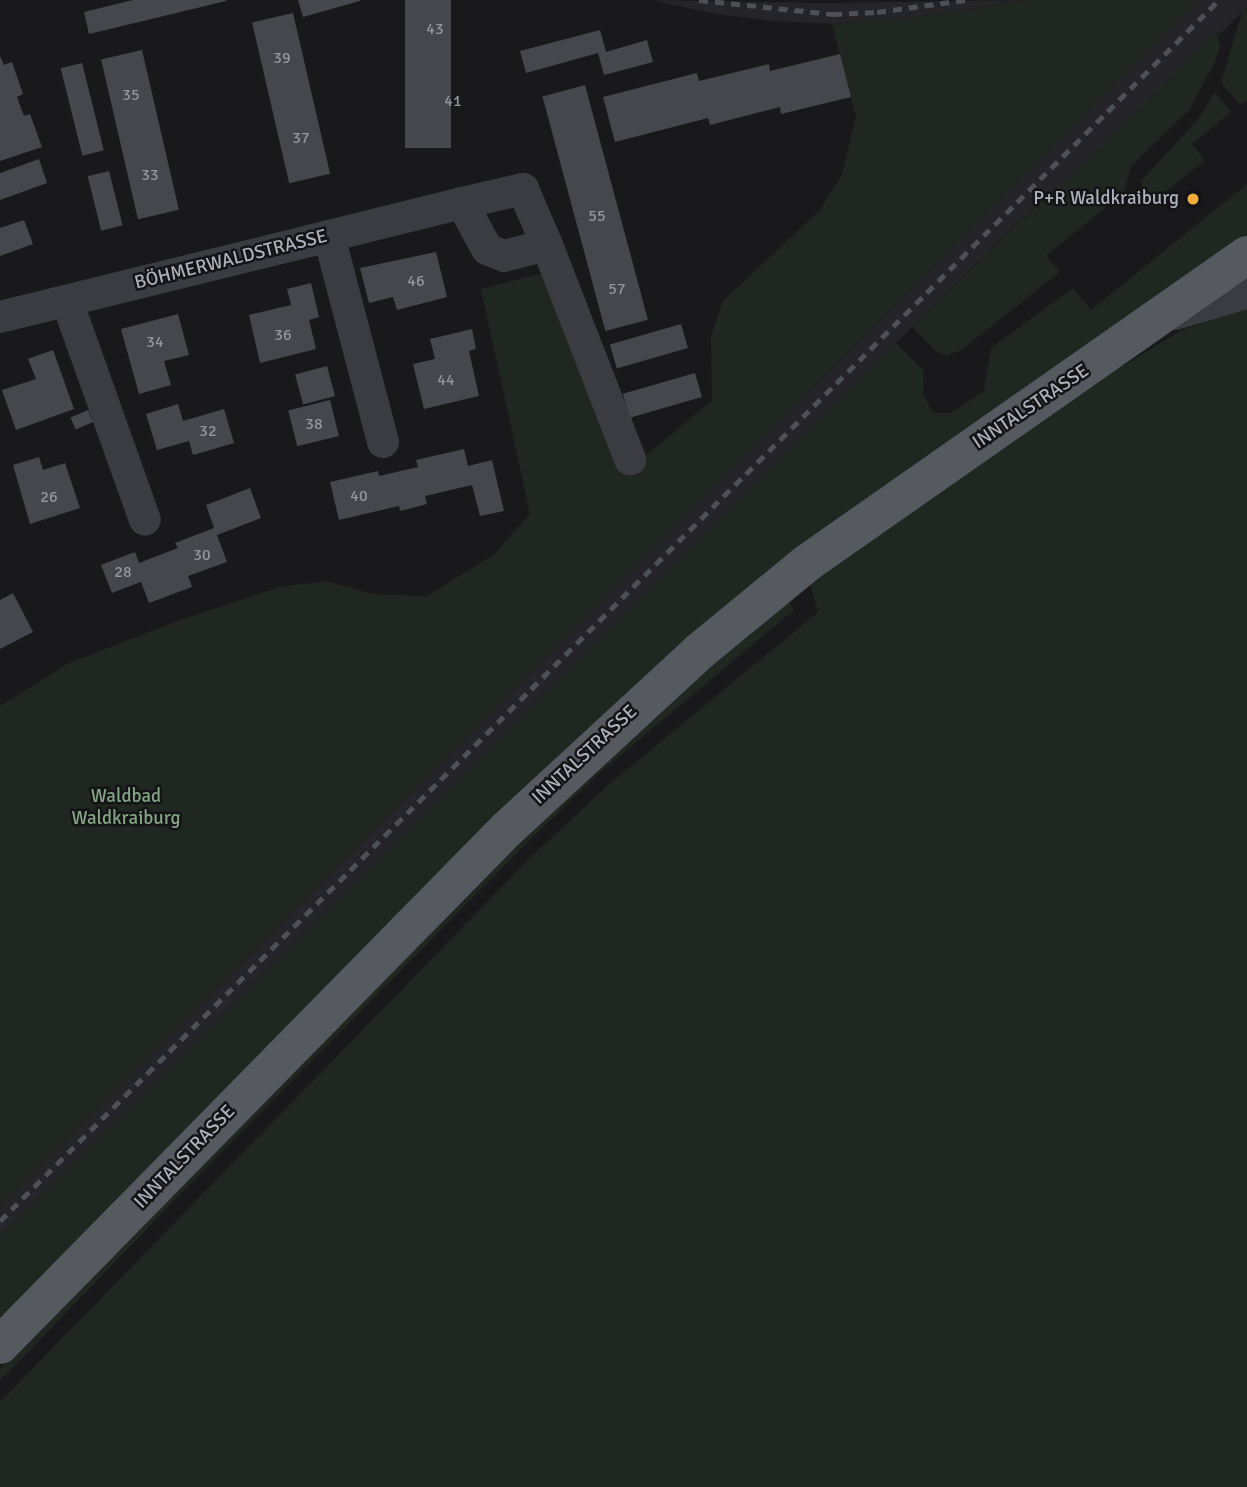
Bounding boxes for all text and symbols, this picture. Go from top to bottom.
house number: 43 [426,19,444,39]
house number: 39 [273,48,291,68]
house number: 35 [122,85,140,105]
house number: 41 [444,91,462,111]
house number: 37 [292,128,310,148]
house number: 33 [141,165,159,185]
place label: P+R Waldkraiburg [1033,188,1179,210]
marker: P+R Waldkraiburg [1185,191,1201,207]
house number: 55 [588,206,606,226]
street label: BÖHMERWALDSTRASSE [132,225,330,295]
house number: 46 [407,271,425,291]
house number: 57 [608,279,626,299]
house number: 36 [274,325,292,345]
house number: 34 [146,332,164,352]
street label: INNTALSTRASSE [969,360,1093,454]
house number: 44 [437,370,455,390]
house number: 38 [305,414,323,434]
house number: 32 [199,421,217,441]
house number: 40 [350,486,368,506]
house number: 26 [40,487,58,507]
house number: 30 [193,545,211,565]
house number: 28 [114,562,132,582]
street label: INNTALSTRASSE [528,701,642,809]
park label: Waldbad Waldkraiburg [71,786,181,830]
street label: INNTALSTRASSE [130,1100,240,1214]

